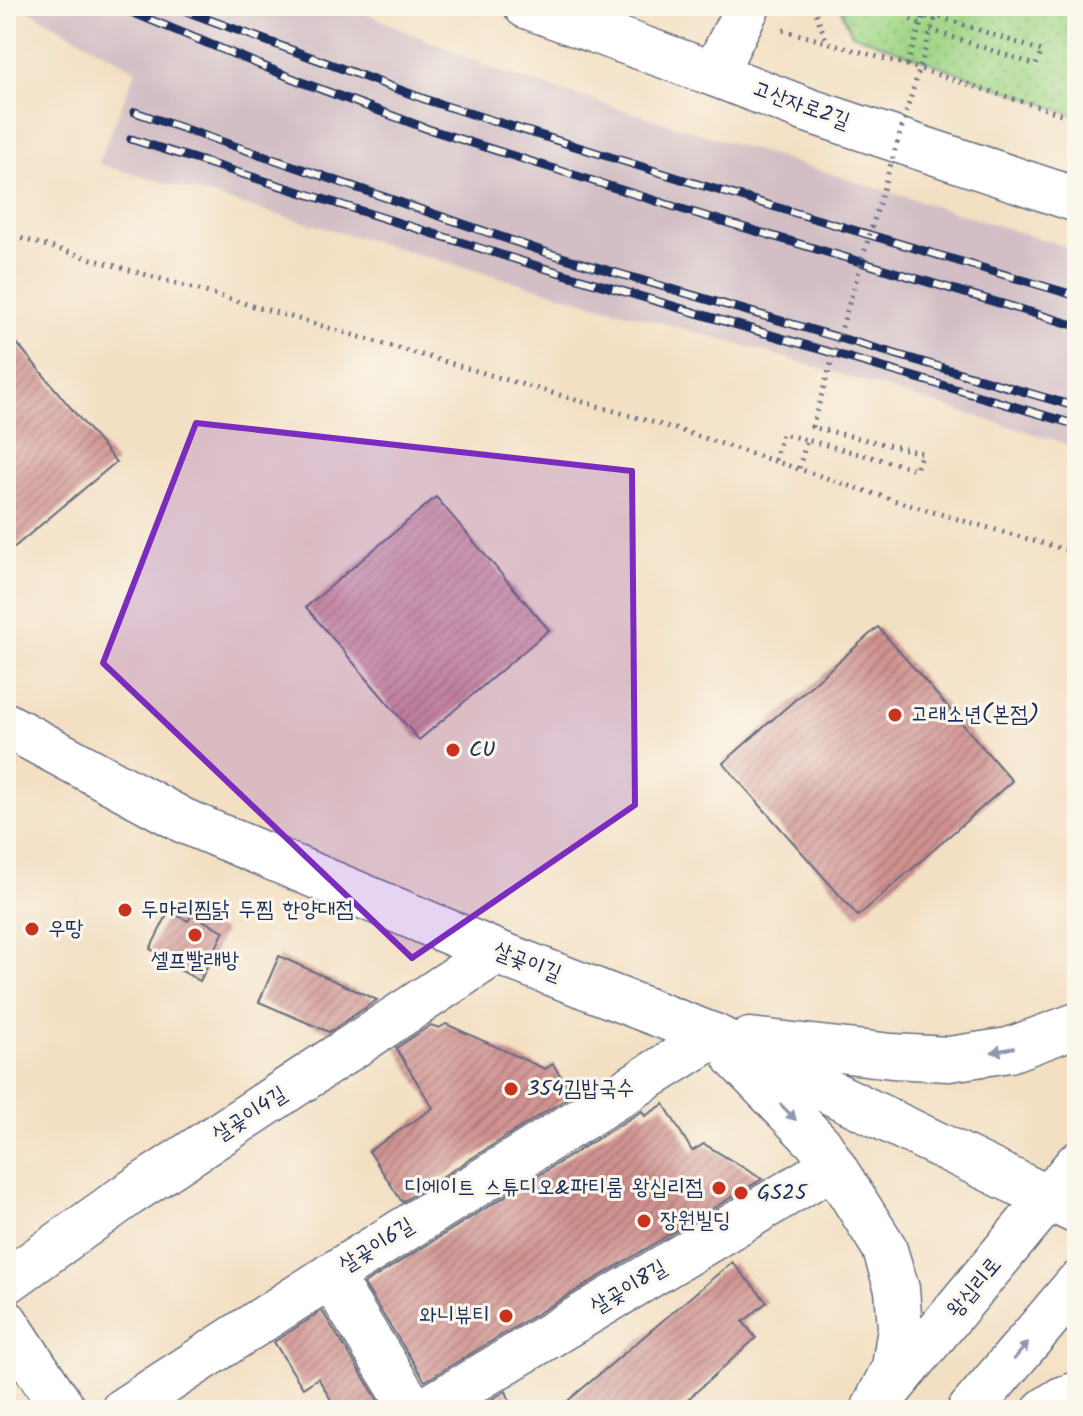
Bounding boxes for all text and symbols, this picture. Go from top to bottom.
street label: 고산자로2길 [747,72,855,140]
place label: 고래소년(본점) [911,698,1039,733]
marker: 고래소년(본점) [886,706,904,724]
place label: CU [469,733,495,768]
marker: CU [444,741,462,759]
place label: 두마리찜닭 두찜 한양대점 [141,893,353,928]
marker: 두마리찜닭 두찜 한양대점 [116,901,134,919]
place label: 우땅 [48,912,84,947]
marker: 우땅 [23,920,41,938]
marker: 셀프빨래방 [186,926,204,944]
street label: 살곶이길 [488,934,567,992]
place label: 셀프빨래방 [151,944,240,979]
one-way arrow [991,1044,1016,1057]
place label: 354김밥국수 [527,1072,634,1107]
street label: 살곶이4길 [206,1078,295,1152]
marker: 354김밥국수 [502,1080,520,1098]
one-way arrow [778,1102,797,1121]
place label: 디에이트 스튜디오&파티룸 왕십리점 [404,1171,703,1206]
place label: GS25 [757,1176,808,1211]
marker: 디에이트 스튜디오&파티룸 왕십리점 [710,1179,728,1197]
marker: GS25 [732,1184,750,1202]
place label: 장원빌딩 [660,1204,731,1239]
street label: 살곶이6길 [333,1209,422,1283]
marker: 장원빌딩 [635,1212,653,1230]
street label: 왕십리로 [939,1250,1011,1326]
street label: 살곶이8길 [584,1251,674,1325]
place label: 와니뷰티 [419,1299,490,1334]
marker: 와니뷰티 [497,1307,515,1325]
one-way arrow [1012,1341,1029,1361]

